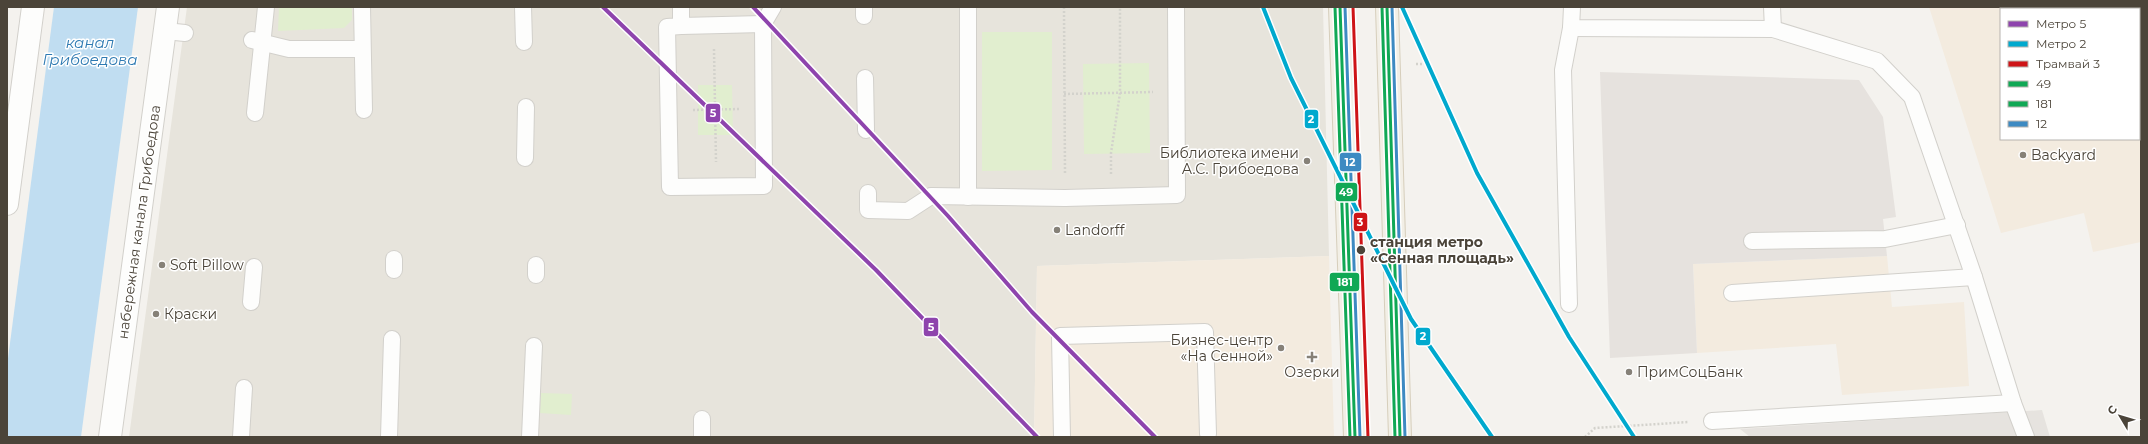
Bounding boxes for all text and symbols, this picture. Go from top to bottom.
legend [2000,8,2140,140]
text: Метро 5 [2036,16,2086,31]
water label: канал Грибоедова [43,33,138,69]
text: Метро 2 [2036,36,2086,51]
text: Трамвай 3 [2036,56,2100,71]
text: 49 [2036,76,2051,91]
text: 181 [2036,96,2052,111]
line badge: 5 [705,103,721,123]
street label: набережная канала Грибоедова [114,104,164,340]
text: 5 [710,106,717,120]
line badge: 2 [1304,109,1319,129]
text: 2 [1308,112,1315,126]
text: 12 [2036,116,2047,131]
place label: Библиотека имени А.С. Грибоедова [1160,144,1299,178]
place label: Backyard [2031,146,2096,164]
marker: Backyard [2018,150,2028,160]
line badge: 12 [1339,152,1362,172]
text: 12 [1345,155,1356,169]
marker: Библиотека имени А.С. Грибоедова [1302,156,1312,166]
line badge: 49 [1335,182,1358,202]
text: 49 [1339,185,1353,199]
line badge: 3 [1353,212,1368,232]
text: 3 [1356,215,1364,229]
place label: Landorff [1065,221,1126,239]
marker: Landorff [1052,225,1062,235]
place label: станция метро «Сенная площадь» [1370,233,1514,267]
marker: станция метро «Сенная площадь» [1355,244,1367,256]
place label: Soft Pillow [170,256,244,274]
marker: Soft Pillow [157,260,167,270]
line badge: 181 [1329,272,1360,292]
text: 181 [1337,275,1353,289]
place label: Краски [164,305,217,323]
marker: Краски [151,309,161,319]
line badge: 5 [923,317,939,337]
text: 5 [928,320,935,334]
line badge: 2 [1415,327,1431,346]
text: 2 [1420,329,1427,343]
place label: Бизнес-центр «На Сенной» [1171,331,1273,365]
marker: Бизнес-центр «На Сенной» [1276,343,1286,353]
marker: Озерки [1307,352,1317,362]
place label: Озерки [1284,363,1340,381]
place label: ПримСоцБанк [1637,363,1743,381]
marker: ПримСоцБанк [1624,367,1634,377]
north arrow [2100,396,2140,436]
text: С [2104,402,2120,417]

